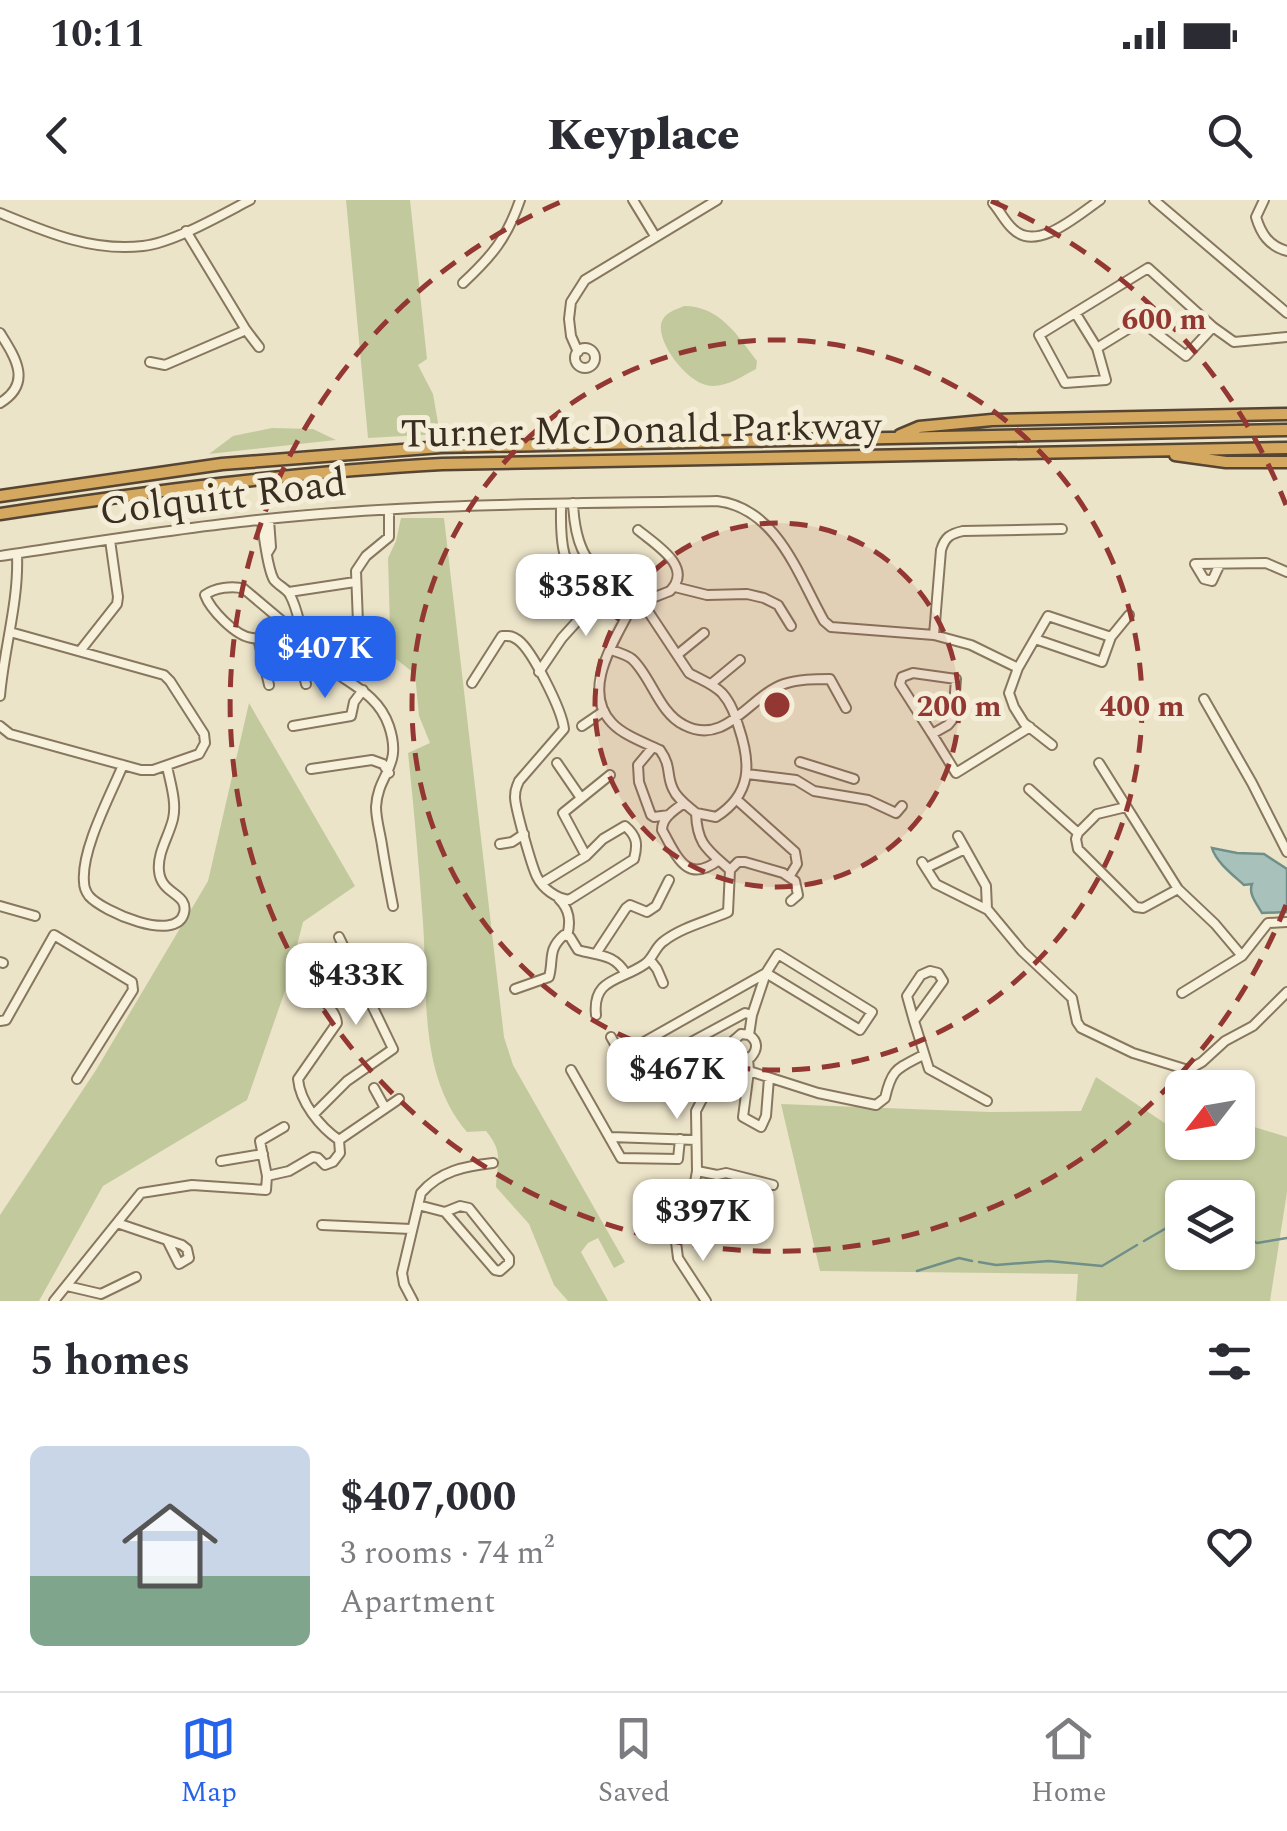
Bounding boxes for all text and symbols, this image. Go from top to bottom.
text: 10:11 [50,6,145,64]
text: Keyplace [547,101,740,170]
icon: back [30,108,85,163]
icon: search [1202,108,1257,163]
text: 600 m [1121,297,1207,343]
street label: Turner McDonald Parkway [400,396,884,466]
street label: Colquitt Road [96,453,350,543]
pin: $358K [516,554,656,639]
text: $358K [538,562,634,611]
pin: $407K [255,616,395,701]
text: $407K [277,624,373,673]
text: 200 m [916,684,1002,730]
text: 400 m [1099,684,1185,730]
centre of rings [759,687,795,723]
pin: $433K [286,943,426,1028]
text: $433K [308,951,404,1000]
pin: $467K [607,1037,747,1122]
text: $467K [629,1045,725,1094]
north arrow [1165,1070,1255,1160]
map controls [1165,1070,1255,1270]
pin: $397K [633,1179,773,1264]
button: layers [1165,1180,1255,1270]
text: $397K [655,1187,751,1236]
text: 5 homes [30,1330,190,1393]
icon: filters [1202,1334,1257,1389]
text: $407,000 [340,1466,516,1529]
icon: home [110,1486,230,1606]
icon: heart [1202,1519,1257,1574]
text: 3 rooms · 74 m² [340,1529,554,1578]
text: Apartment [340,1578,495,1627]
tab: Map [181,1711,237,1814]
tab: Saved [598,1711,670,1814]
tab: Home [1031,1711,1106,1814]

